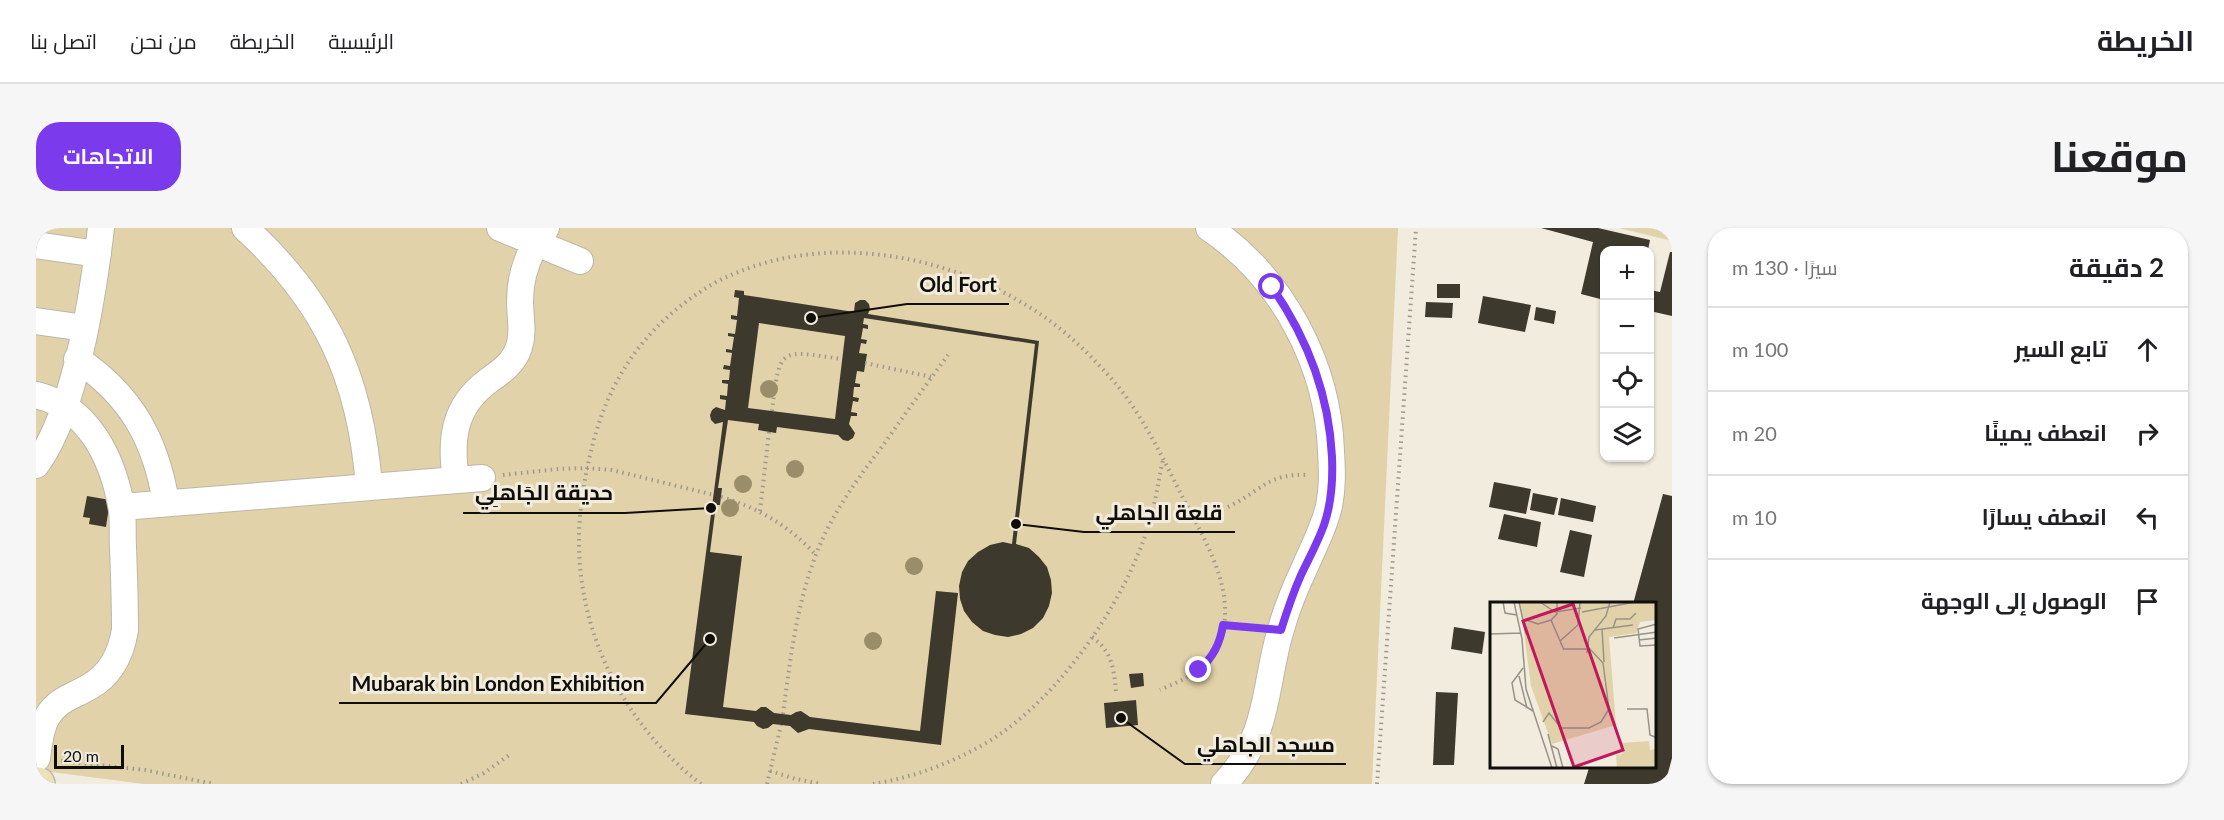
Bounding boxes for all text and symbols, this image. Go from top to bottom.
text: الخريطة [2097,23,2194,57]
text: اتصل بنا [30,28,97,53]
text: من نحن [130,28,197,53]
text: الخريطة [230,28,295,53]
text: الرئيسية [328,28,394,53]
button: الاتجاهات [36,122,181,191]
text: موقعنا [2051,131,2188,181]
map controls [1600,246,1654,462]
button: + [1600,246,1654,300]
text: 2 دقيقة [2069,251,2164,283]
text: سيرًا · 130 m [1732,255,1838,279]
callout: Old Fort [907,265,1009,304]
text: Old Fort [919,271,997,296]
route start [1258,273,1284,299]
button: − [1600,300,1654,354]
icon: ahead [2131,333,2164,366]
text: تابع السير [2014,335,2107,362]
text: 100 m [1732,337,1788,361]
button: locate [1600,354,1654,408]
button: layers [1600,408,1654,462]
icon: right [2131,417,2164,450]
text: انعطف يمينًا [1984,419,2107,446]
text: 20 m [1732,421,1777,445]
callout: حديقة الجَاهلِي [463,474,625,513]
text: حديقة الجَاهلِي [475,479,613,510]
callout: قلعة الجاهلي [1084,493,1235,532]
text: قلعة الجاهلي [1095,499,1223,530]
icon: left [2131,501,2164,534]
text: انعطف يسارًا [1982,503,2107,530]
text: 10 m [1732,505,1777,529]
icon: arrive [2131,585,2164,618]
text: الوصول إلى الوجهة [1921,587,2107,614]
inset map [1490,602,1657,769]
route end [1185,656,1211,682]
callout: Mubarak bin London Exhibition [339,664,656,703]
text: Mubarak bin London Exhibition [351,670,645,695]
callout: مسجد الجاهلي [1185,725,1346,764]
text: مسجد الجاهلي [1197,731,1335,762]
scale bar [54,742,124,770]
text: 20 m [63,746,99,765]

